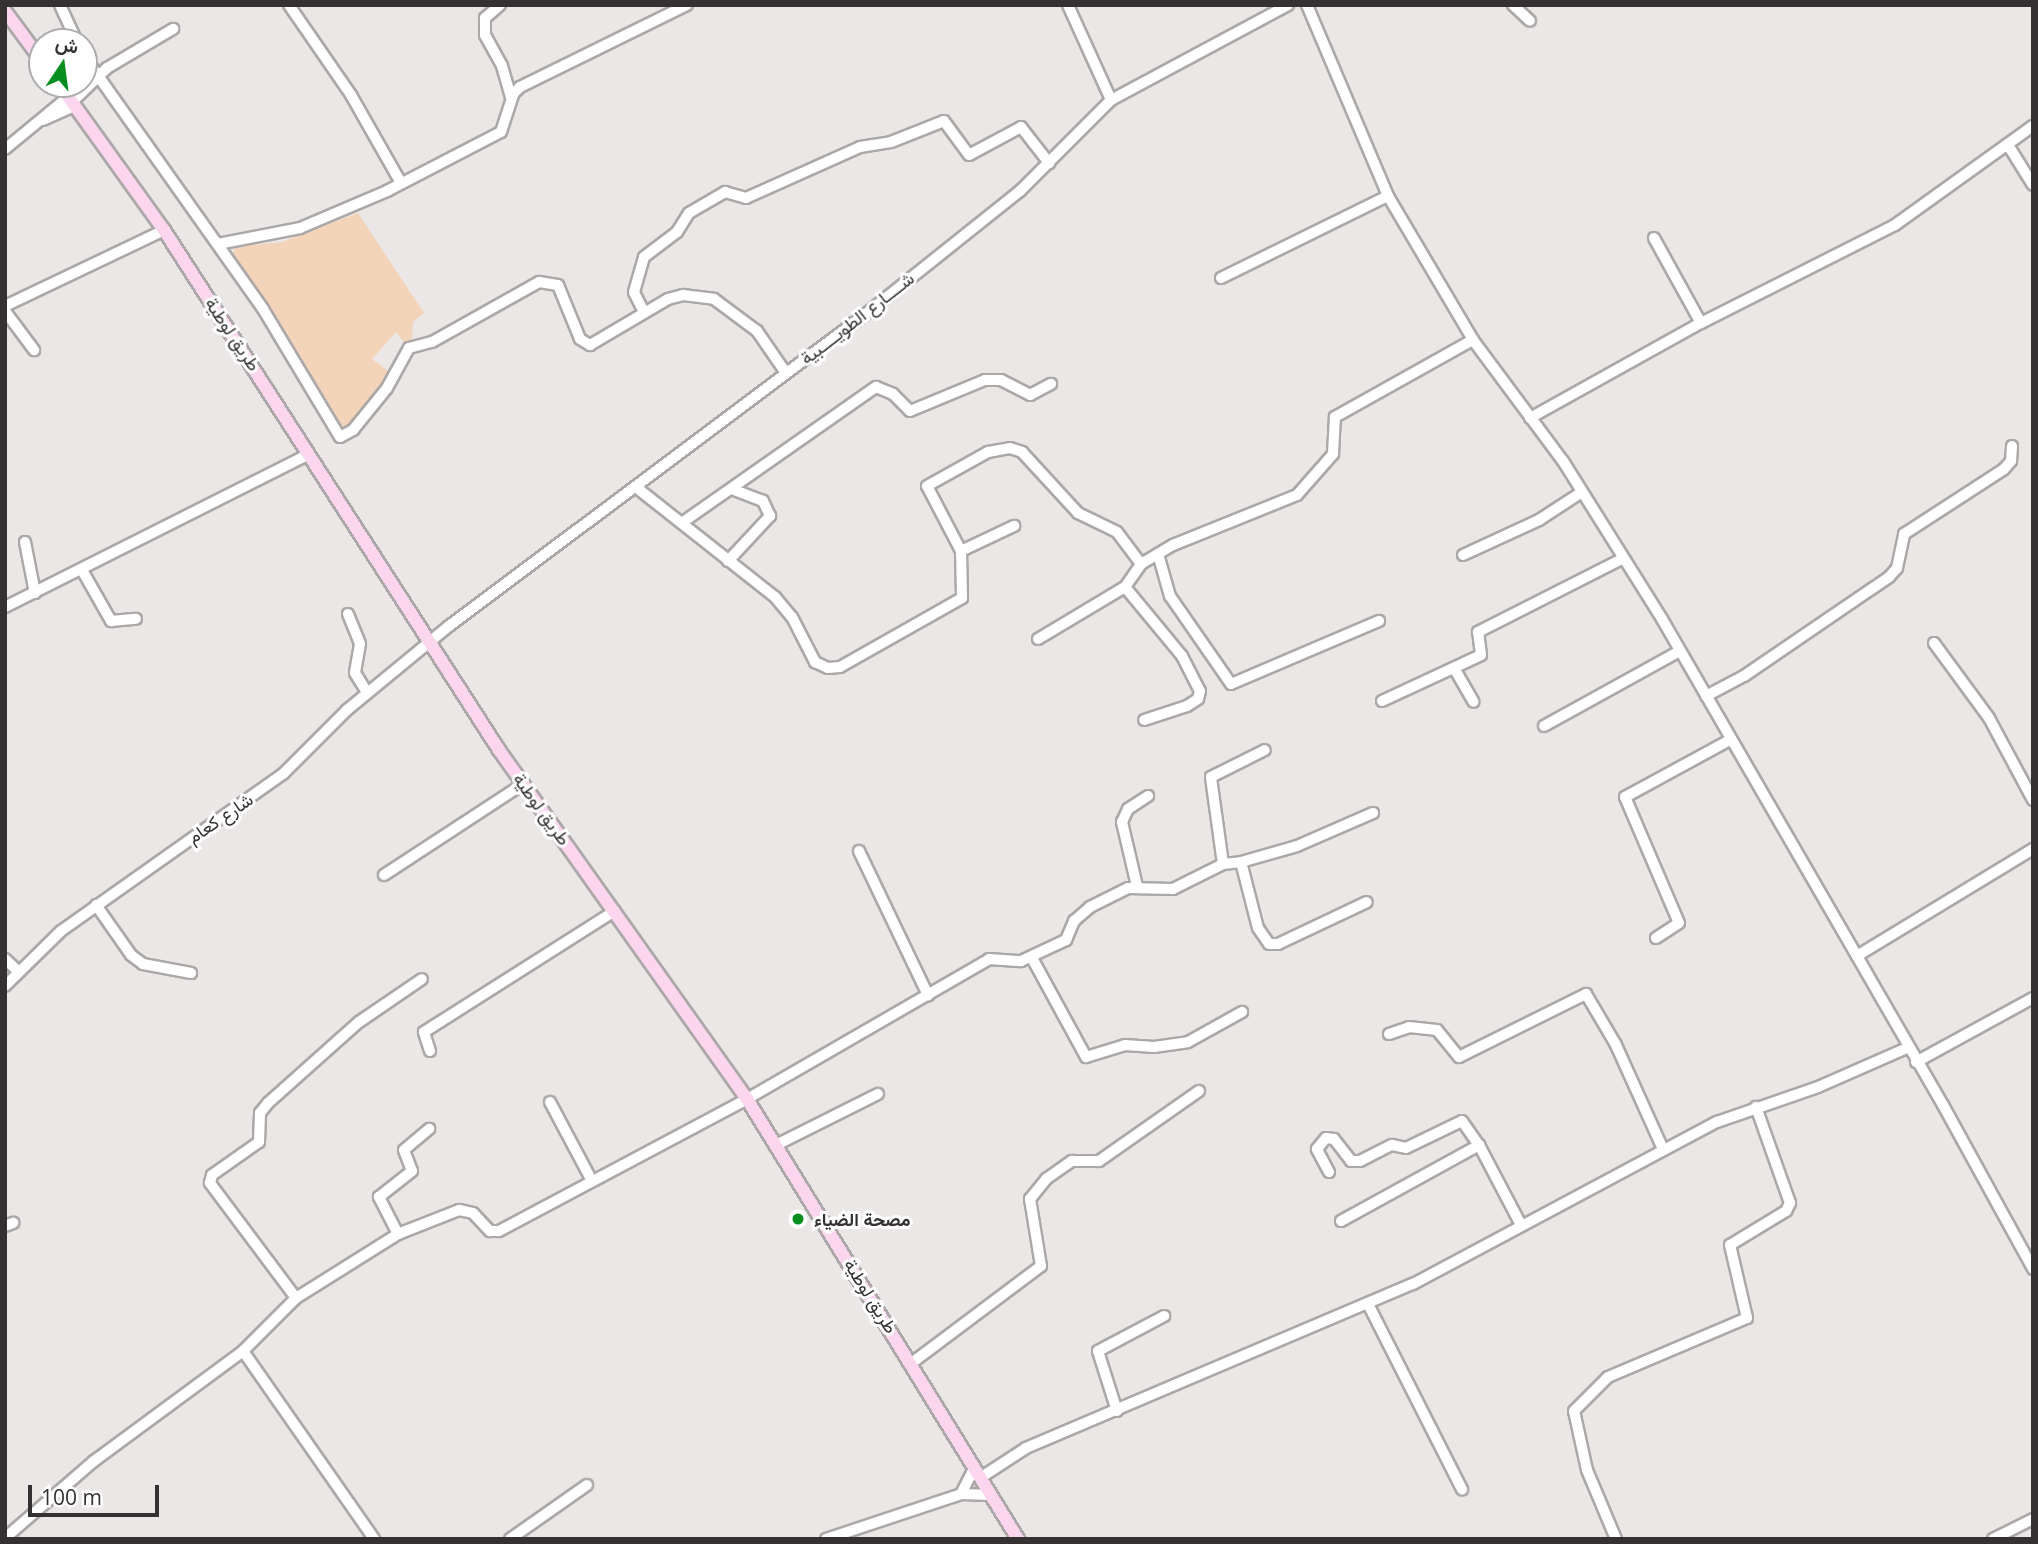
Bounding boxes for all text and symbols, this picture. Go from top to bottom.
north arrow [28,28,98,98]
text: ش [53,29,81,60]
street label: شــــارع الطويــــبية [796,267,918,369]
street label: طريق لوطية [201,293,265,375]
street label: طريق لوطية [509,769,575,849]
street label: شارع كعام [183,788,257,848]
place label: مصحة الضياء [814,1208,911,1230]
marker: مصحة الضياء [788,1209,808,1229]
street label: طريق لوطية [840,1255,902,1337]
scale bar [32,1470,163,1514]
text: 100 m [41,1483,102,1511]

